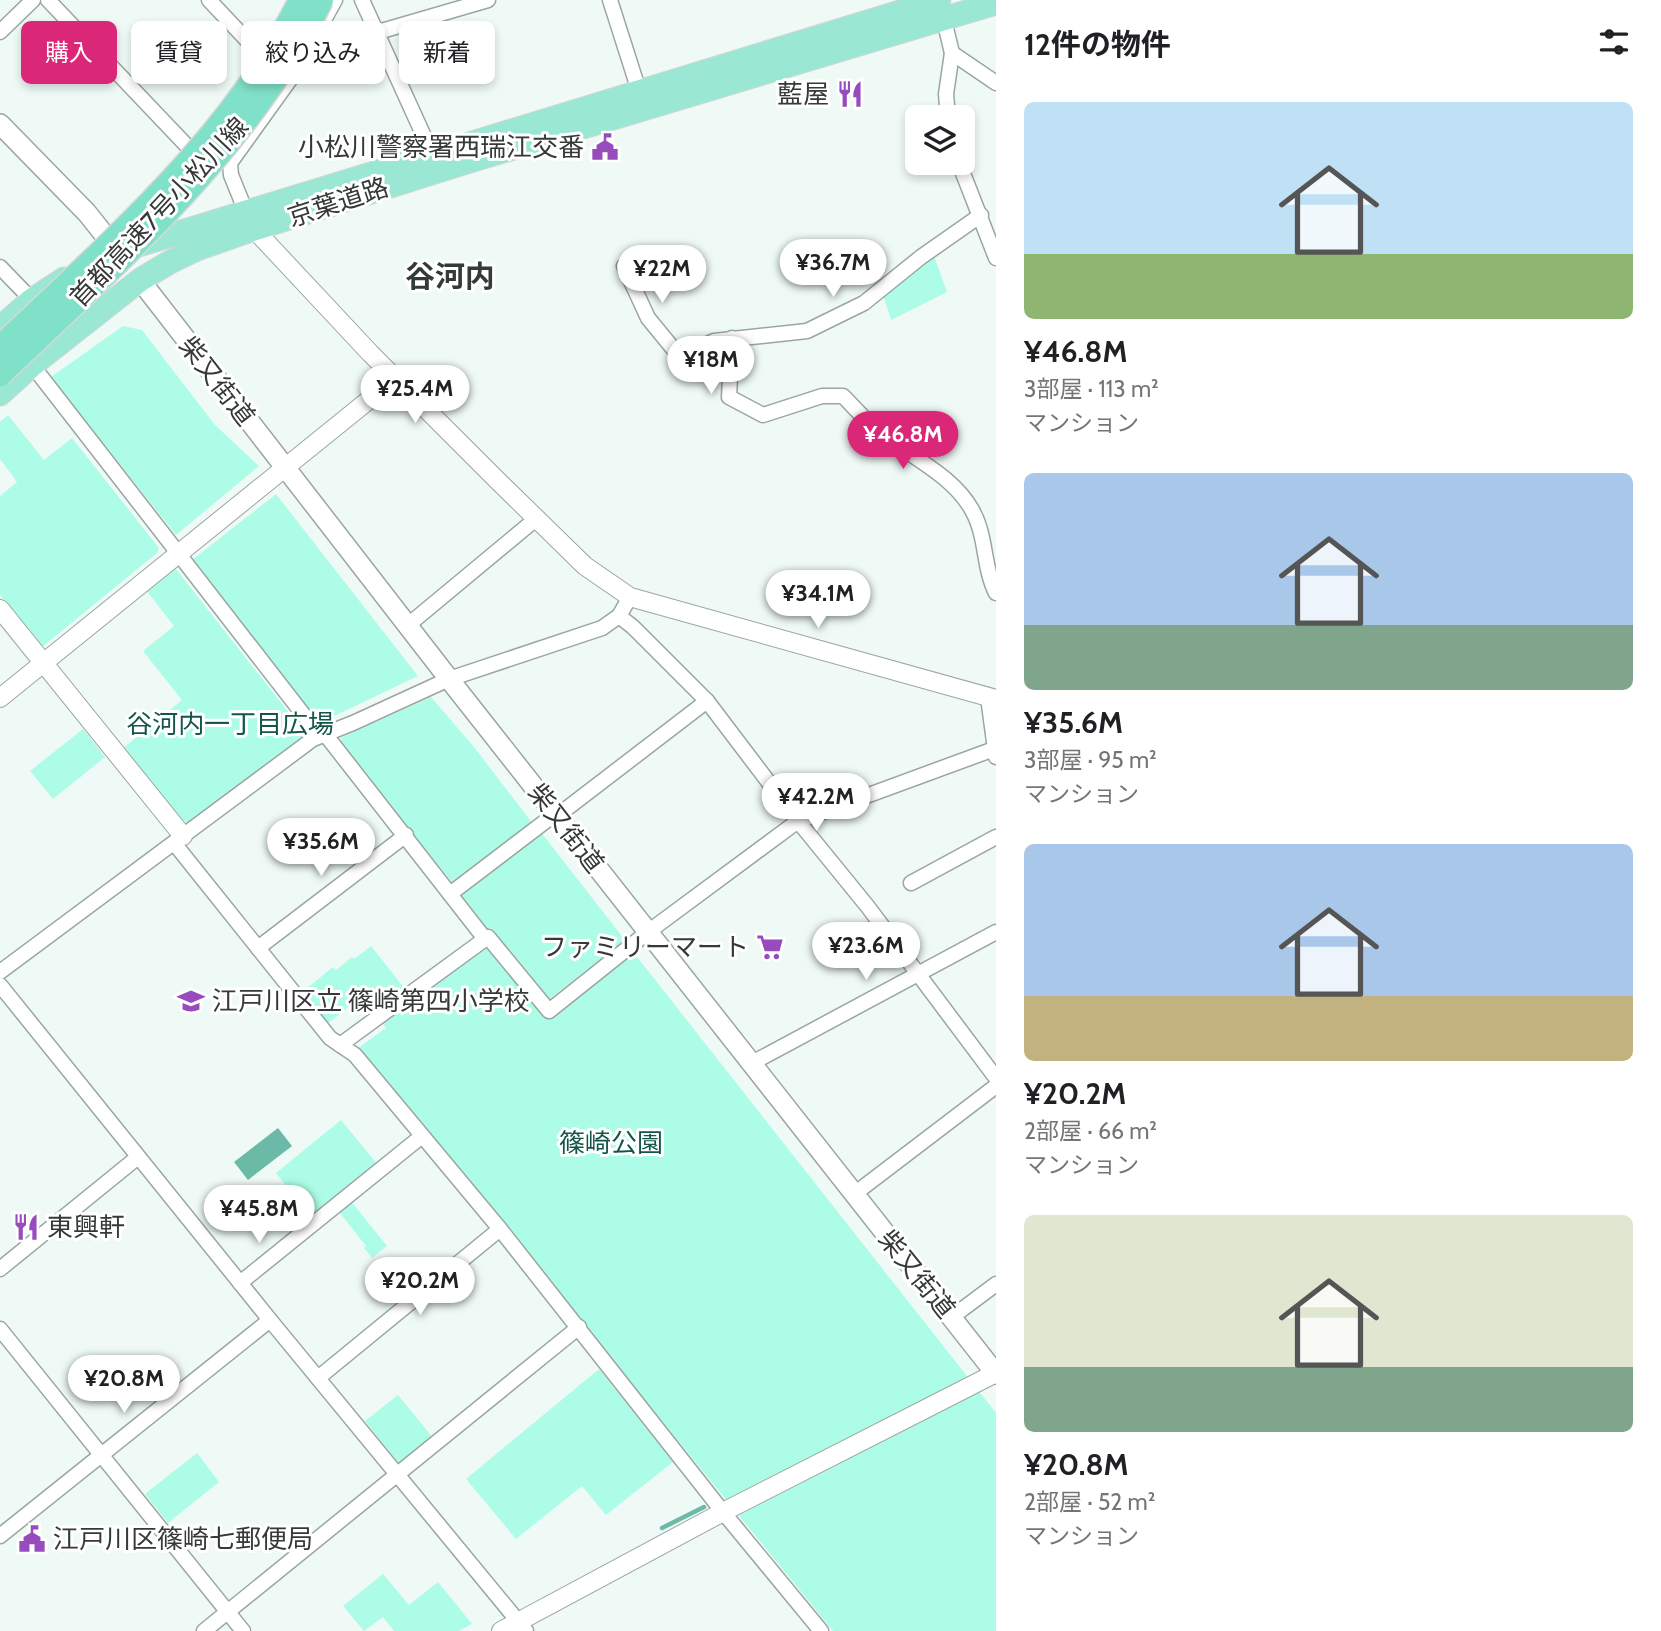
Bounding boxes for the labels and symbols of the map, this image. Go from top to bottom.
place label: 藍屋 [777,78,829,110]
restaurant icon: 藍屋 [835,79,865,109]
street label: 首都高速7号小松川線 [63,111,255,313]
place label: 小松川警察署西瑞江交番 [298,131,584,163]
public building icon: 小松川警察署西瑞江交番 [590,132,620,162]
street label: 京葉道路 [284,171,392,233]
pin: ¥36.7M [776,240,890,299]
pin: ¥22M [621,246,703,305]
district label: 谷河内 [405,258,495,295]
street label: 柴又街道 [172,330,262,432]
pin: ¥18M [670,336,752,396]
pin: ¥25.4M [358,366,472,425]
pin: ¥46.8M [846,412,960,471]
pin: ¥34.1M [761,570,875,630]
park label: 谷河内一丁目広場 [126,708,334,740]
pin: ¥42.2M [759,774,873,833]
street label: 柴又街道 [521,777,611,879]
pin: ¥35.6M [264,818,378,878]
pin: ¥23.6M [809,922,923,982]
place label: ファミリーマート [541,931,749,963]
supermarket icon: ファミリーマート [755,932,785,962]
place label: 江戸川区立 篠崎第四小学校 [212,985,530,1017]
school or university icon: 江戸川区立 篠崎第四小学校 [176,986,206,1016]
park label: 篠崎公園 [559,1127,663,1159]
pin: ¥45.8M [202,1186,316,1245]
place label: 東興軒 [47,1211,125,1243]
restaurant icon: 東興軒 [11,1212,41,1242]
street label: 柴又街道 [872,1224,962,1324]
pin: ¥20.2M [363,1258,477,1317]
pin: ¥20.8M [67,1356,181,1415]
place label: 江戸川区篠崎七郵便局 [53,1523,313,1555]
public building icon: 江戸川区篠崎七郵便局 [17,1524,47,1554]

